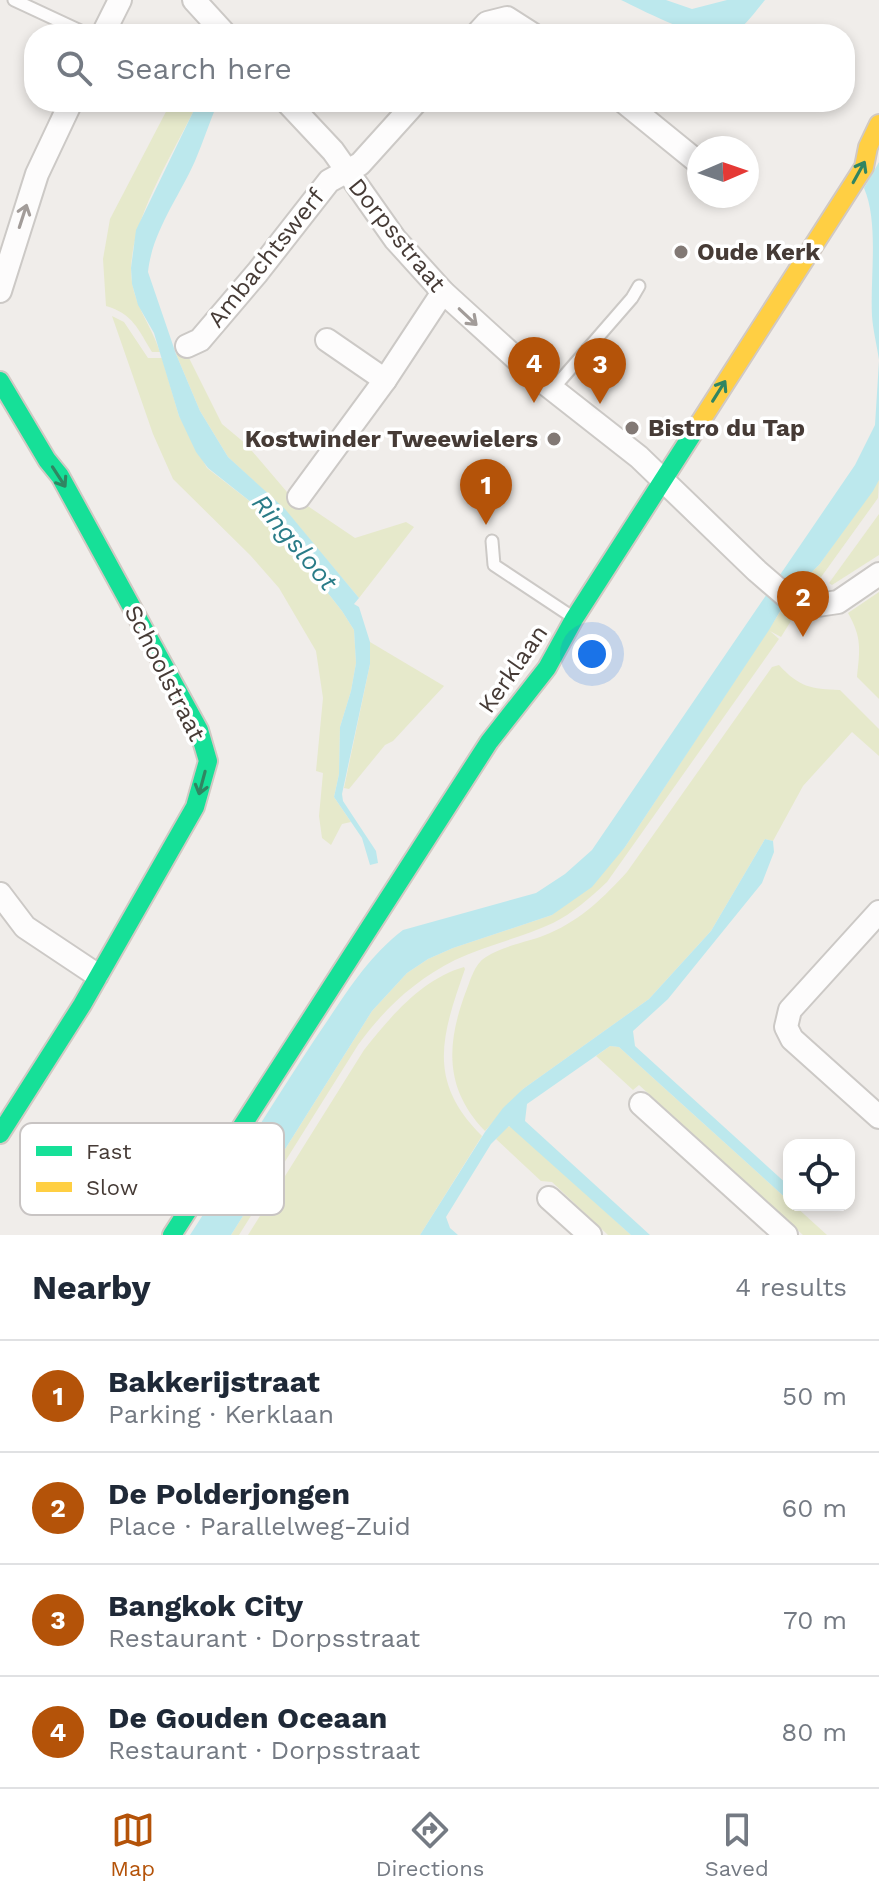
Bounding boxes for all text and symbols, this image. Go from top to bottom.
search box [24,24,855,112]
icon: search [52,46,96,90]
text: Search here [116,51,292,86]
north arrow [687,136,759,208]
one-way arrow [851,161,867,184]
street label: Dorpsstraat [343,173,451,297]
street label: Ambachtswerf [202,183,331,333]
one-way arrow [17,204,32,229]
place label: Oude Kerk [697,238,820,266]
marker: Oude Kerk [672,243,690,261]
one-way arrow [458,307,478,325]
pin: 4 [508,337,560,403]
pin: 3 [574,338,626,404]
one-way arrow [712,380,728,403]
place label: Bistro du Tap [648,414,805,442]
marker: Bistro du Tap [623,419,641,437]
place label: Kostwinder Tweewielers [245,425,538,453]
marker: Kostwinder Tweewielers [545,430,563,448]
pin: 1 [460,459,512,525]
one-way arrow [52,465,68,488]
water label: Ringsloot [246,488,344,597]
pin: 2 [777,571,829,637]
street label: Schoolstraat [119,600,211,746]
street label: Kerklaan [472,619,554,719]
your location [572,634,612,674]
one-way arrow [194,770,209,796]
legend [20,1123,284,1215]
text: Fast [86,1139,132,1164]
map controls [783,1139,855,1211]
button: locate [783,1139,855,1211]
text: Slow [86,1175,138,1200]
text: Nearby [32,1267,151,1307]
text: 4 results [735,1272,847,1302]
text: Bakkerijstraat [108,1364,320,1399]
text: 1 [52,1381,64,1411]
text: 50 m [782,1381,847,1411]
text: Parking · Kerklaan [108,1399,334,1429]
text: De Polderjongen [108,1476,350,1511]
text: 2 [50,1493,66,1523]
text: 60 m [781,1493,847,1523]
text: Place · Parallelweg-Zuid [108,1511,411,1541]
text: Bangkok City [108,1588,303,1623]
text: 3 [50,1605,66,1635]
text: 70 m [783,1605,847,1635]
text: Restaurant · Dorpsstraat [108,1623,420,1653]
text: De Gouden Oceaan [108,1700,387,1735]
text: 4 [50,1717,66,1747]
text: 80 m [781,1717,847,1747]
text: Restaurant · Dorpsstraat [108,1735,420,1765]
tab: Map [110,1808,155,1881]
tab: Directions [376,1808,484,1881]
tab: Saved [705,1808,769,1881]

